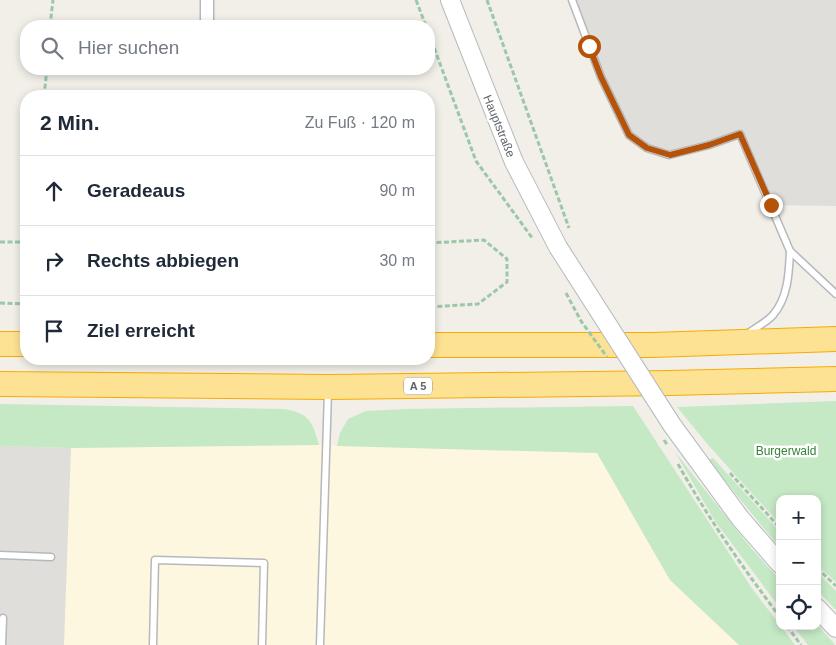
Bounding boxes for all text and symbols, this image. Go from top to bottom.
search box [20,20,435,75]
icon: search [38,34,66,62]
route start [578,35,601,58]
text: Hier suchen [78,37,179,58]
street label: Hauptstraße [480,93,518,160]
text: 2 Min. [40,111,100,134]
text: Zu Fuß · 120 m [305,114,415,131]
icon: ahead [40,177,68,205]
text: Geradeaus [87,180,185,201]
text: 90 m [379,182,415,199]
route end [760,194,783,217]
icon: right [40,247,68,275]
text: Rechts abbiegen [87,250,239,271]
text: 30 m [379,252,415,269]
icon: arrive [40,317,68,345]
text: Ziel erreicht [87,320,195,341]
road number: A 5 [404,378,432,394]
park label: Burgerwald [756,444,816,458]
map controls [776,495,821,630]
button: + [776,495,821,540]
button: − [776,540,821,585]
button: locate [776,585,821,630]

